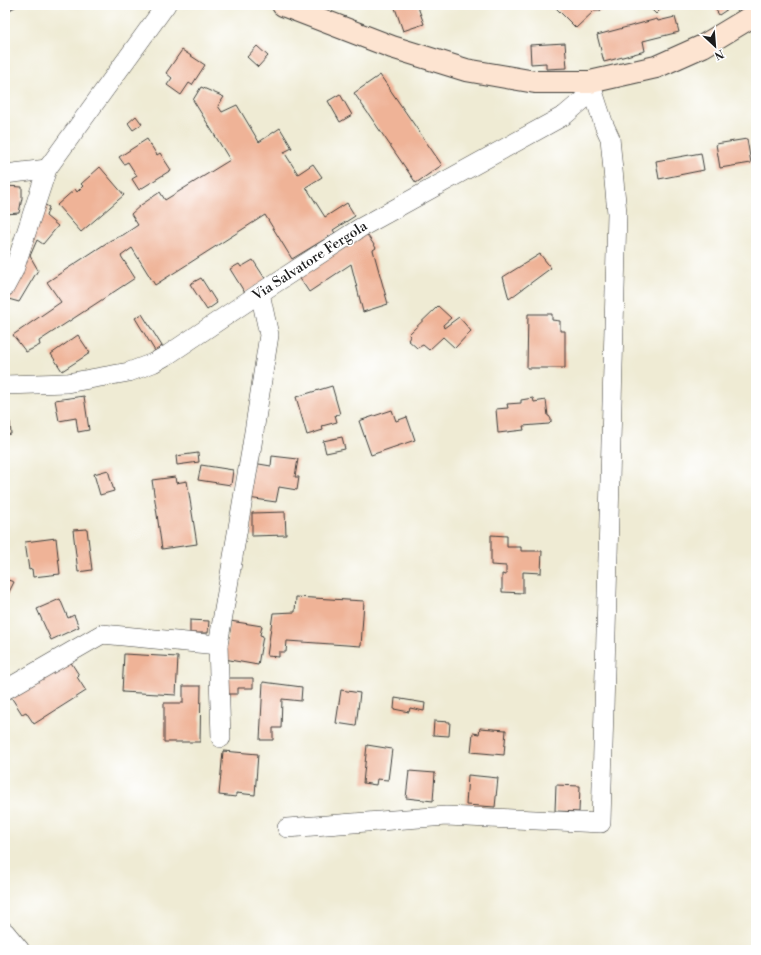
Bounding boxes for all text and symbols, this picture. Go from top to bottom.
north arrow [695,26,735,66]
text: N [712,46,726,62]
street label: Via Salvatore Fergola [248,217,372,305]

